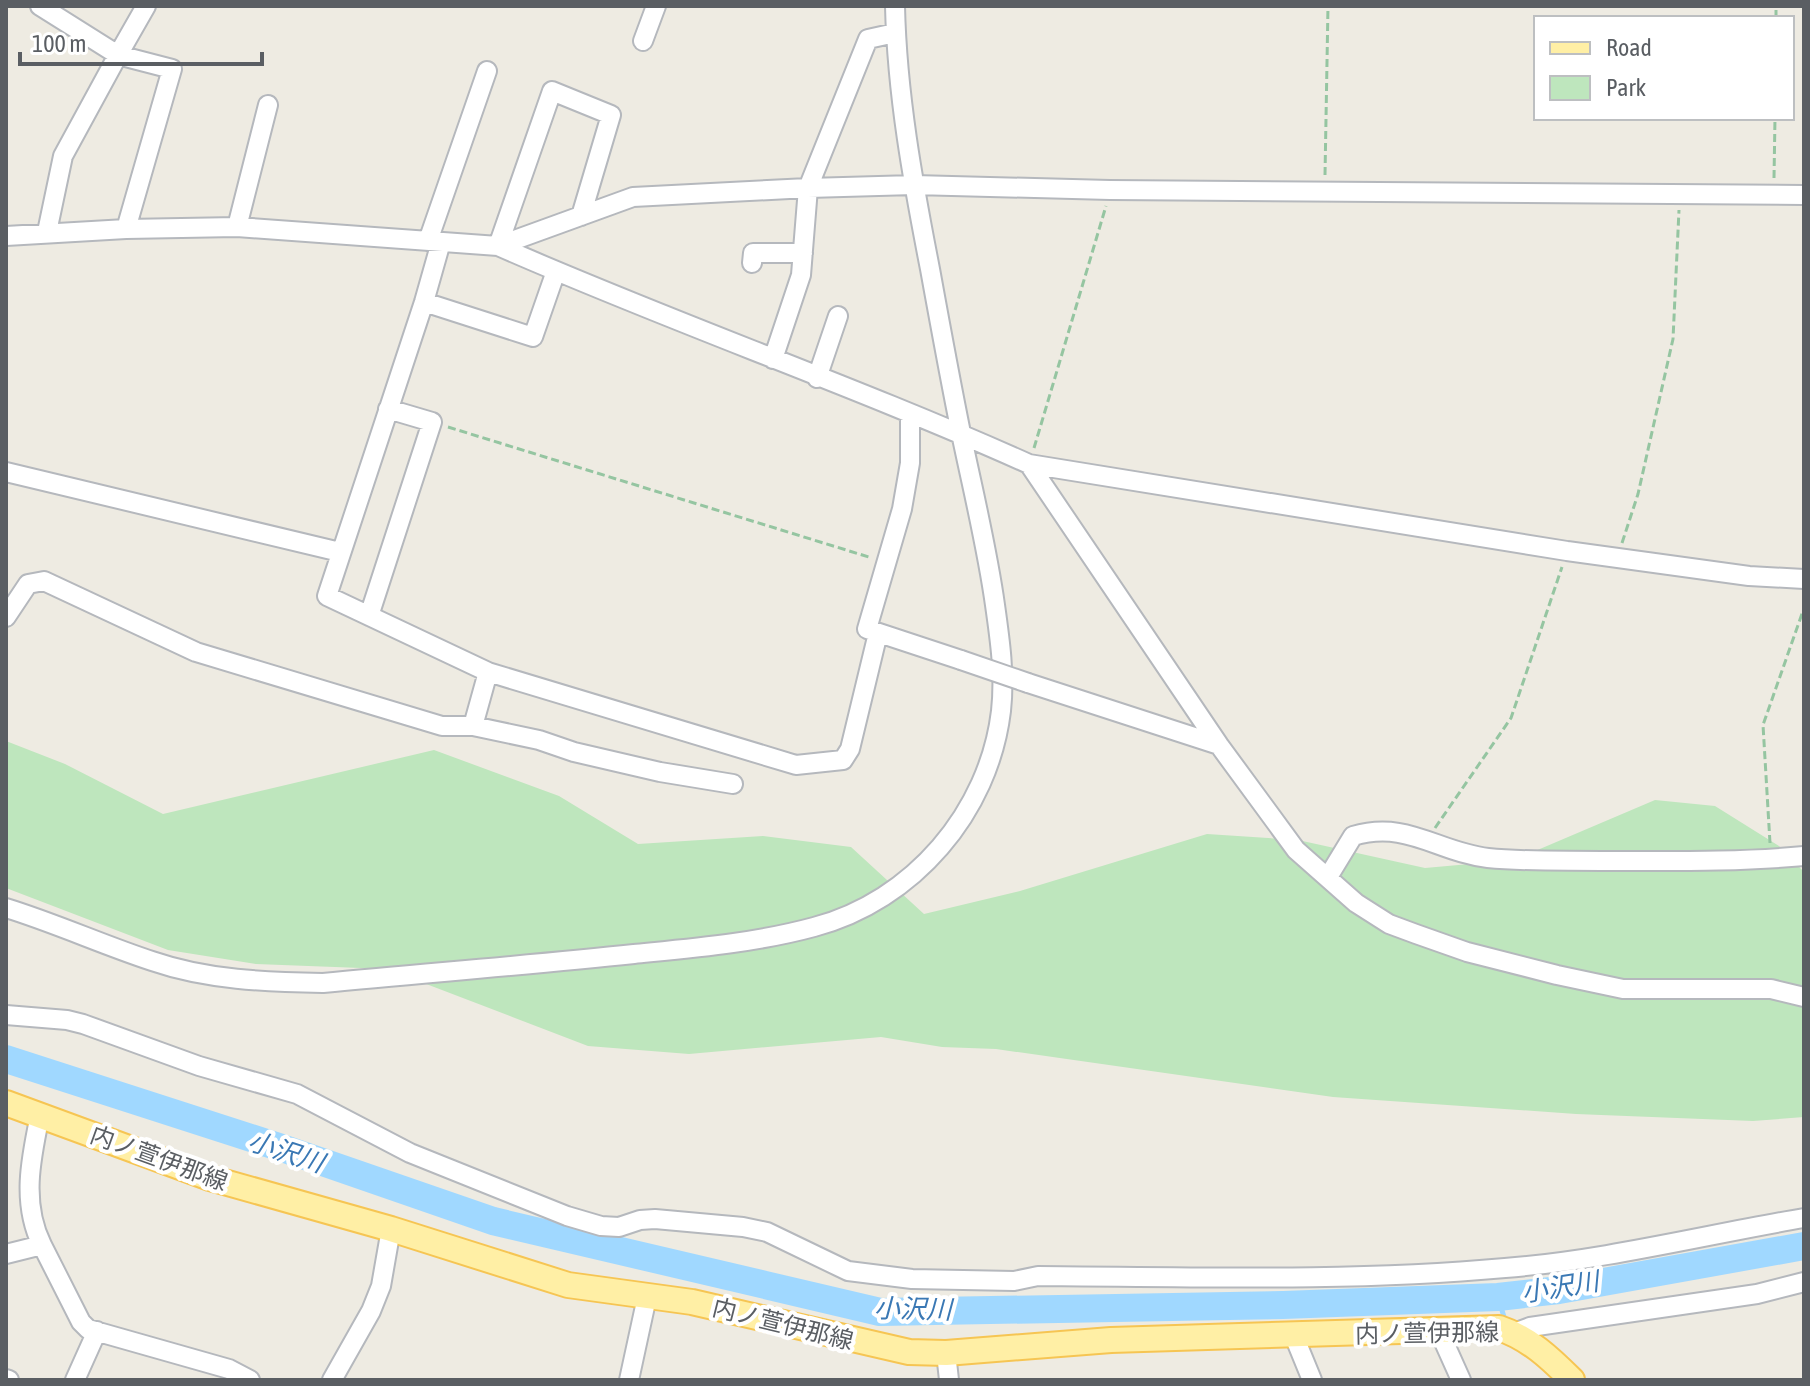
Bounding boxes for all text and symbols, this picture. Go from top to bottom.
scale bar [20,16,262,66]
legend [1534,16,1794,120]
text: 100 m [32,30,86,57]
text: Road [1606,34,1652,61]
text: Park [1606,74,1647,101]
street label: 内ノ萱伊那線 [87,1121,231,1195]
water label: 小沢川 [244,1126,331,1179]
water label: 小沢川 [1519,1266,1604,1308]
street label: 内ノ萱伊那線 [710,1293,856,1355]
water label: 小沢川 [874,1293,955,1325]
street label: 内ノ萱伊那線 [1355,1318,1499,1348]

